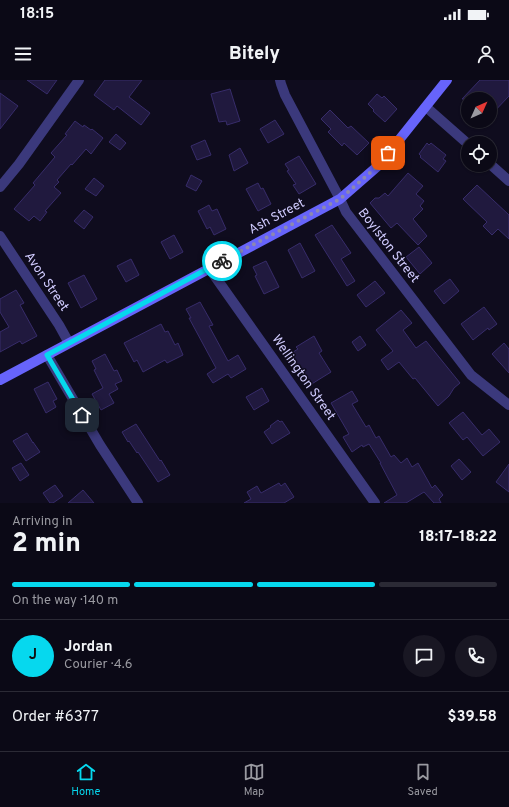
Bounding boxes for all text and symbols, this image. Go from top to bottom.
text: 18:15 [20,5,54,24]
icon: menu [12,43,34,65]
text: Bitely [229,43,280,66]
icon: person [475,43,497,65]
north arrow [461,92,497,128]
map controls [461,92,497,172]
pin [371,136,405,170]
button: locate [461,136,497,172]
icon: bag [377,142,399,164]
street label: Ash Street [246,196,308,238]
street label: Boylston Street [354,206,422,287]
courier [202,241,242,281]
street label: Avon Street [20,249,72,315]
icon: bike [211,250,233,272]
street label: Wellington Street [268,332,338,424]
pin [65,398,99,432]
icon: home [71,404,93,426]
text: Arriving in [12,514,73,530]
text: 2 min [12,528,81,561]
text: 18:17–18:22 [419,528,497,547]
text: On the way · 140 m [12,593,118,609]
button: chat [403,635,445,677]
button: phone [455,635,497,677]
text: Jordan [64,638,113,657]
text: J [29,646,37,665]
text: Courier · 4.6 [64,657,132,673]
text: Order #6377 [12,708,99,727]
text: $39.58 [448,708,497,727]
tab: Home [71,761,100,799]
tab: Map [243,761,265,799]
tab: Saved [408,761,438,799]

